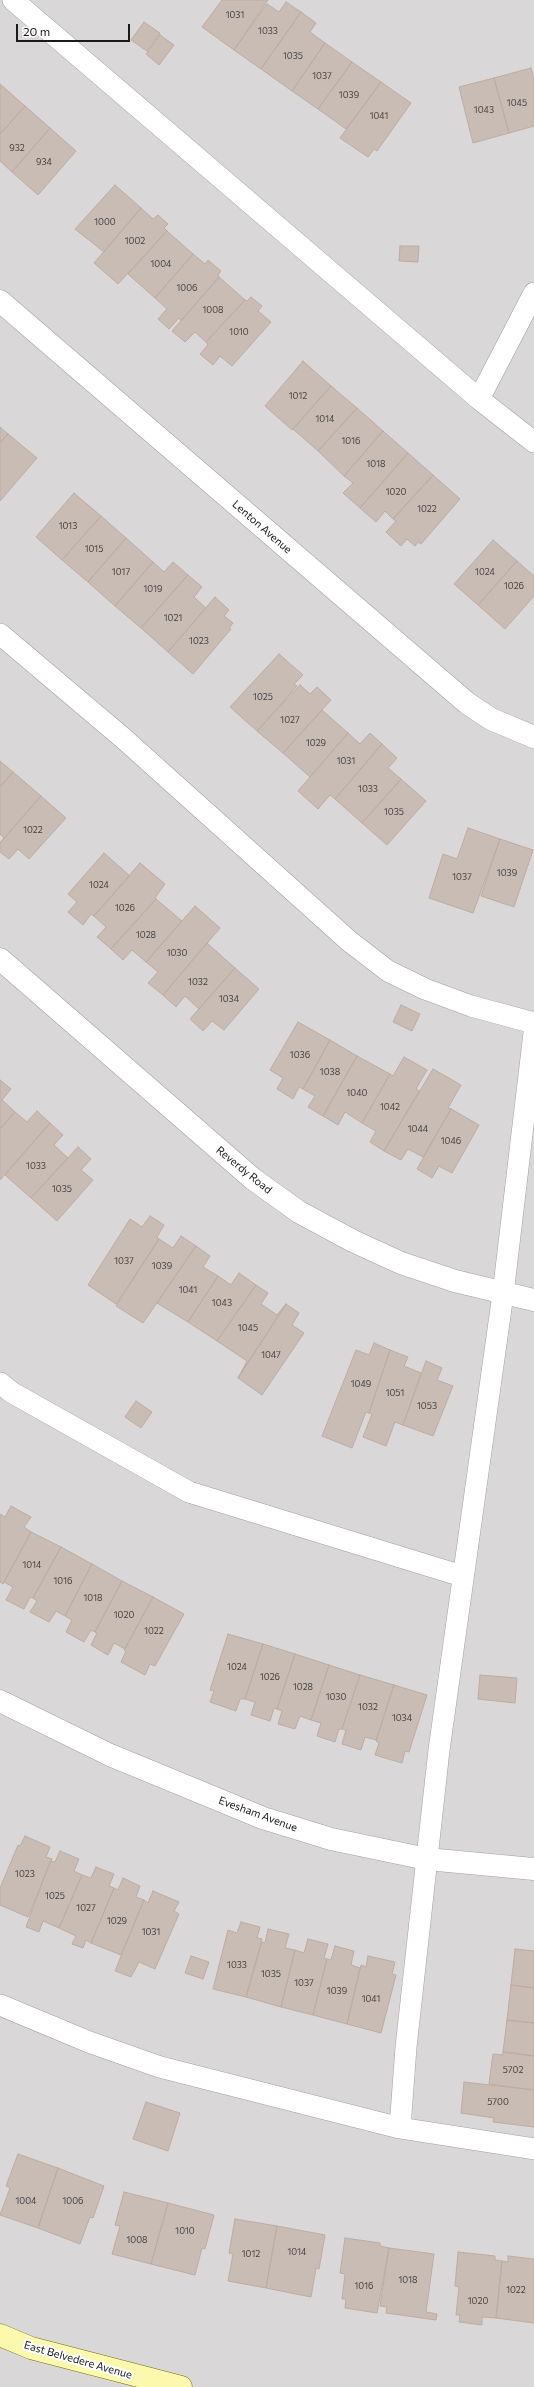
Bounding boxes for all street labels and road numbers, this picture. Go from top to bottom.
street label: Lenton Avenue [230,498,294,556]
street label: Reverdy Road [213,1143,275,1197]
street label: Evesham Avenue [217,1794,299,1834]
street label: East Belvedere Avenue [22,2338,134,2382]

